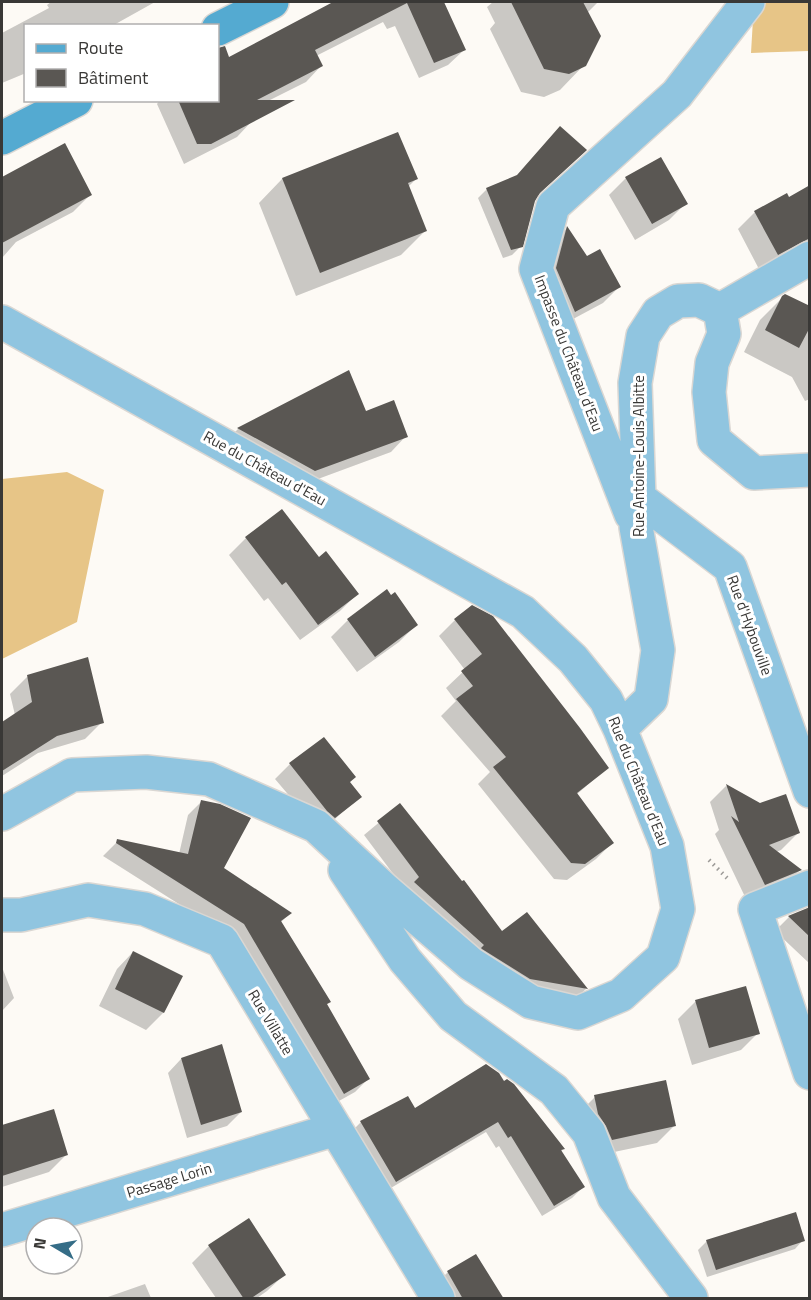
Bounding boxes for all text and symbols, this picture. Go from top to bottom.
legend [24,24,219,102]
text: Route [78,34,123,61]
text: Bâtiment [78,64,149,91]
street label: Impasse du Château d'Eau [529,271,609,435]
street label: Rue Antoine-Louis Albitte [627,375,650,537]
street label: Rue du Château d'Eau [199,425,331,511]
street label: Rue d'Hybouville [721,572,779,678]
street label: Rue du Château d'Eau [603,713,675,849]
street label: Rue Villatte [242,985,300,1059]
street label: Passage Lorin [124,1156,214,1204]
north arrow [24,1216,84,1276]
text: N [26,1236,52,1251]

